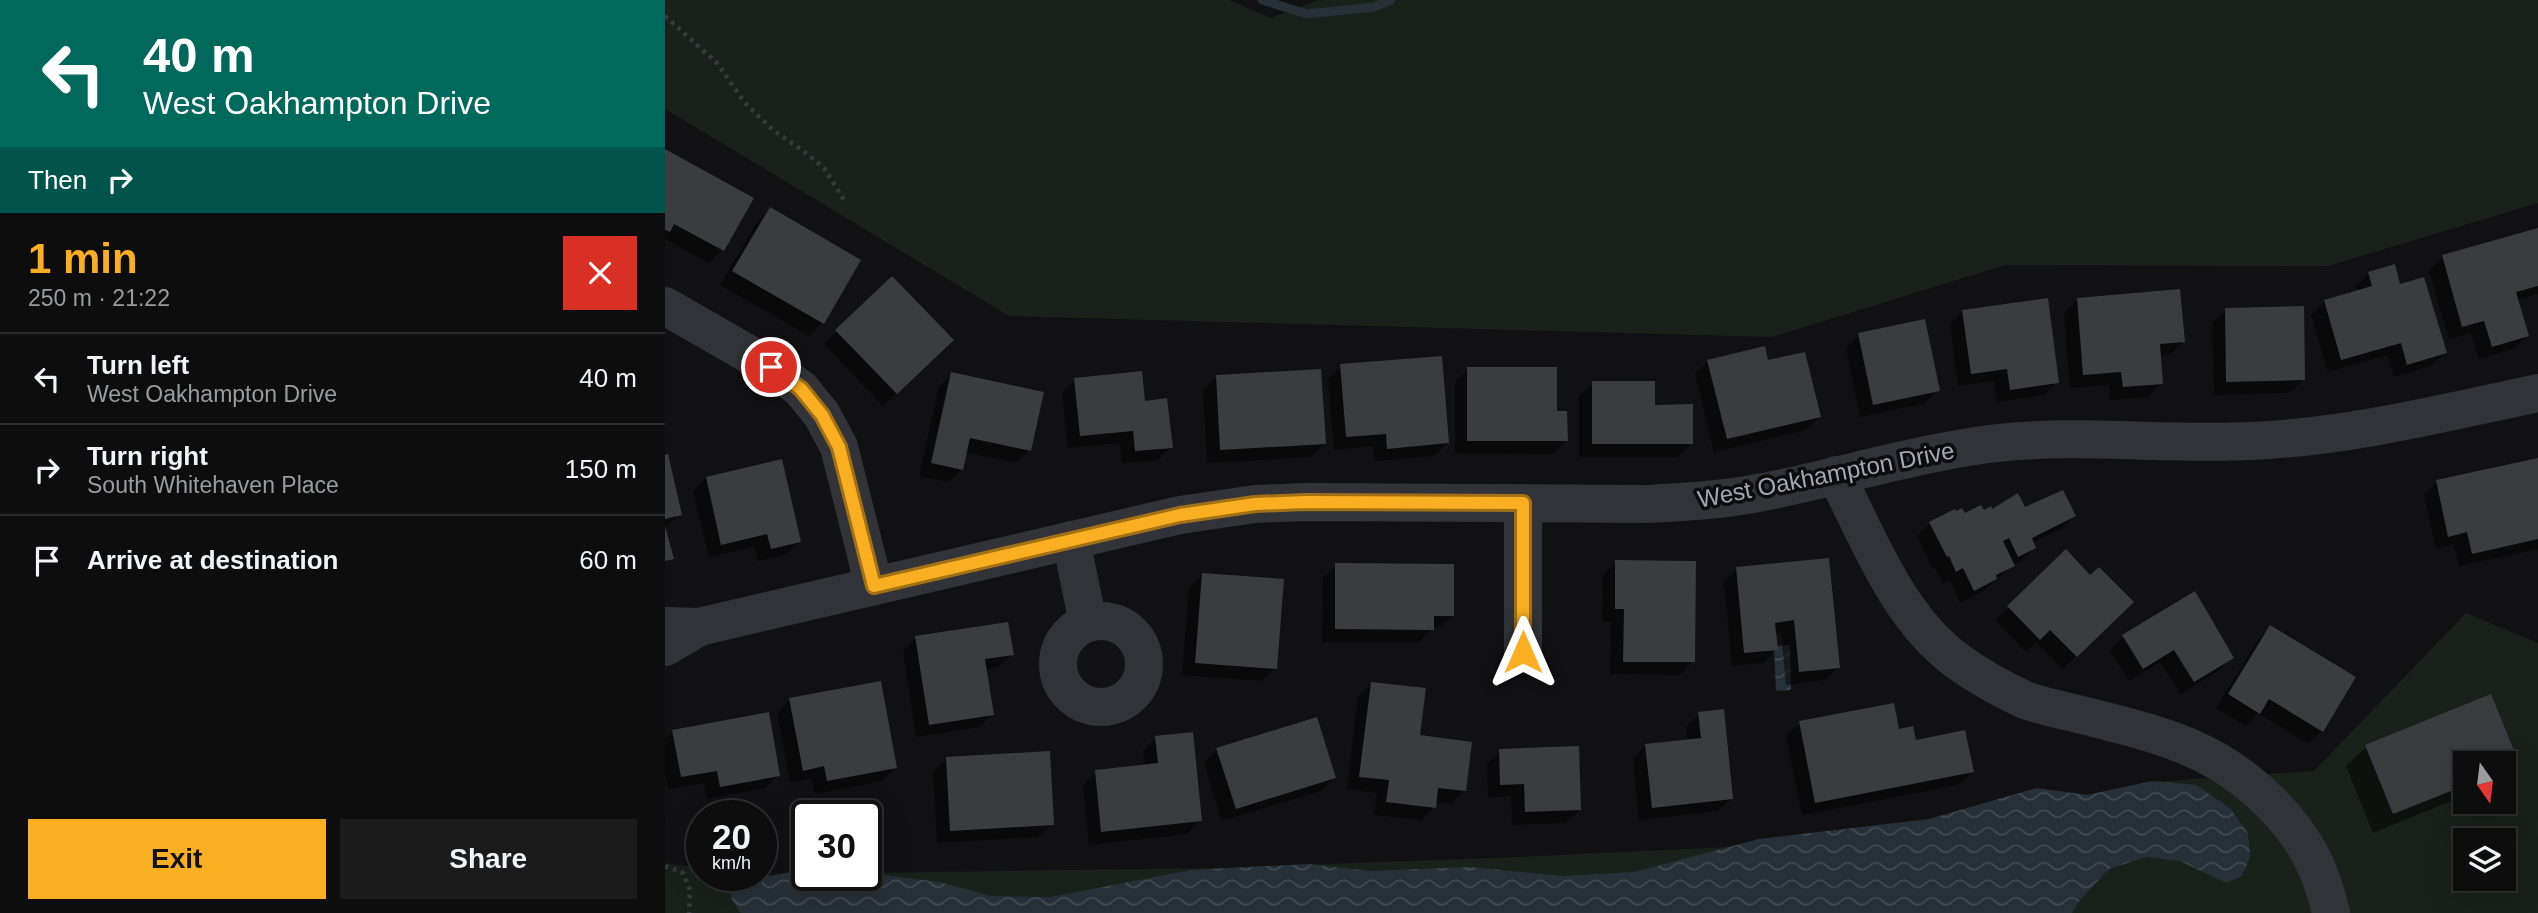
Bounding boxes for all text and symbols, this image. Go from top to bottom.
icon: left [28,28,119,119]
text: 40 m [143,28,255,82]
text: West Oakhampton Drive [143,85,491,121]
icon: right [101,161,139,199]
text: Then [28,165,87,195]
text: 1 min [28,235,138,282]
button: close [563,236,637,310]
text: 250 m · 21:22 [28,285,170,311]
pin [741,337,801,397]
icon: arrive [752,348,790,386]
text: Turn left [87,350,189,380]
icon: left [28,360,66,398]
text: 40 m [579,363,637,393]
text: West Oakhampton Drive [87,381,337,407]
street label: West Oakhampton Drive [1695,436,1957,513]
text: Turn right [87,441,208,471]
icon: right [28,451,66,489]
text: 150 m [565,454,637,484]
text: South Whitehaven Place [87,472,339,498]
icon: arrive [28,542,66,580]
text: Arrive at destination [87,545,338,575]
text: 60 m [579,545,637,575]
position arrow [1486,615,1560,689]
north arrow [2453,751,2517,814]
map controls [2453,751,2516,891]
speed limit sign: 30 [791,800,882,891]
text: 20 [712,817,751,856]
button: Exit [28,819,326,899]
button: Share [340,819,637,899]
button: layers [2453,828,2516,891]
text: km/h [712,853,751,873]

